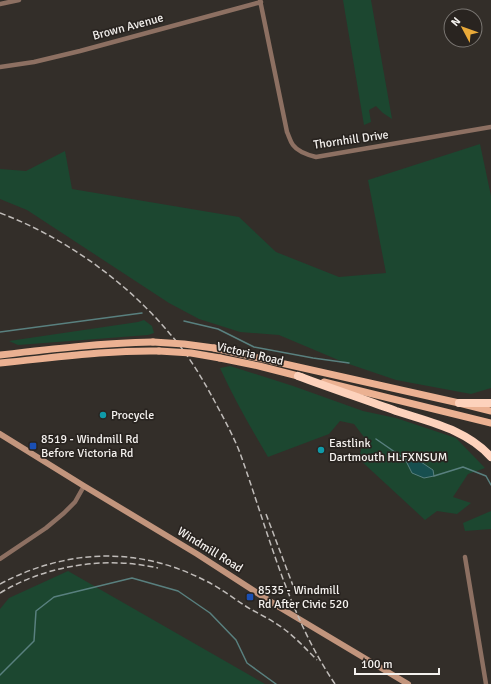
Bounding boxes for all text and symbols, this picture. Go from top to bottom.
north arrow [443,8,483,48]
street label: Brown Avenue [91,10,165,44]
text: N [448,15,463,29]
street label: Thornhill Drive [312,127,390,153]
street label: Victoria Road [215,339,285,369]
place label: Procycle [111,408,154,423]
marker: Procycle [98,410,108,420]
place label: 8519 - Windmill Rd Before Victoria Rd [41,432,139,461]
place label: Eastlink Dartmouth HLFXNSUM [329,436,447,465]
marker: 8519 - Windmill Rd Before Victoria Rd [28,441,38,451]
marker: Eastlink Dartmouth HLFXNSUM [316,445,326,455]
street label: Windmill Road [174,524,246,576]
place label: 8535 - Windmill Rd After Civic 520 [258,583,349,612]
marker: 8535 - Windmill Rd After Civic 520 [245,592,255,602]
scale bar [355,650,439,676]
text: 100 m [361,657,393,672]

